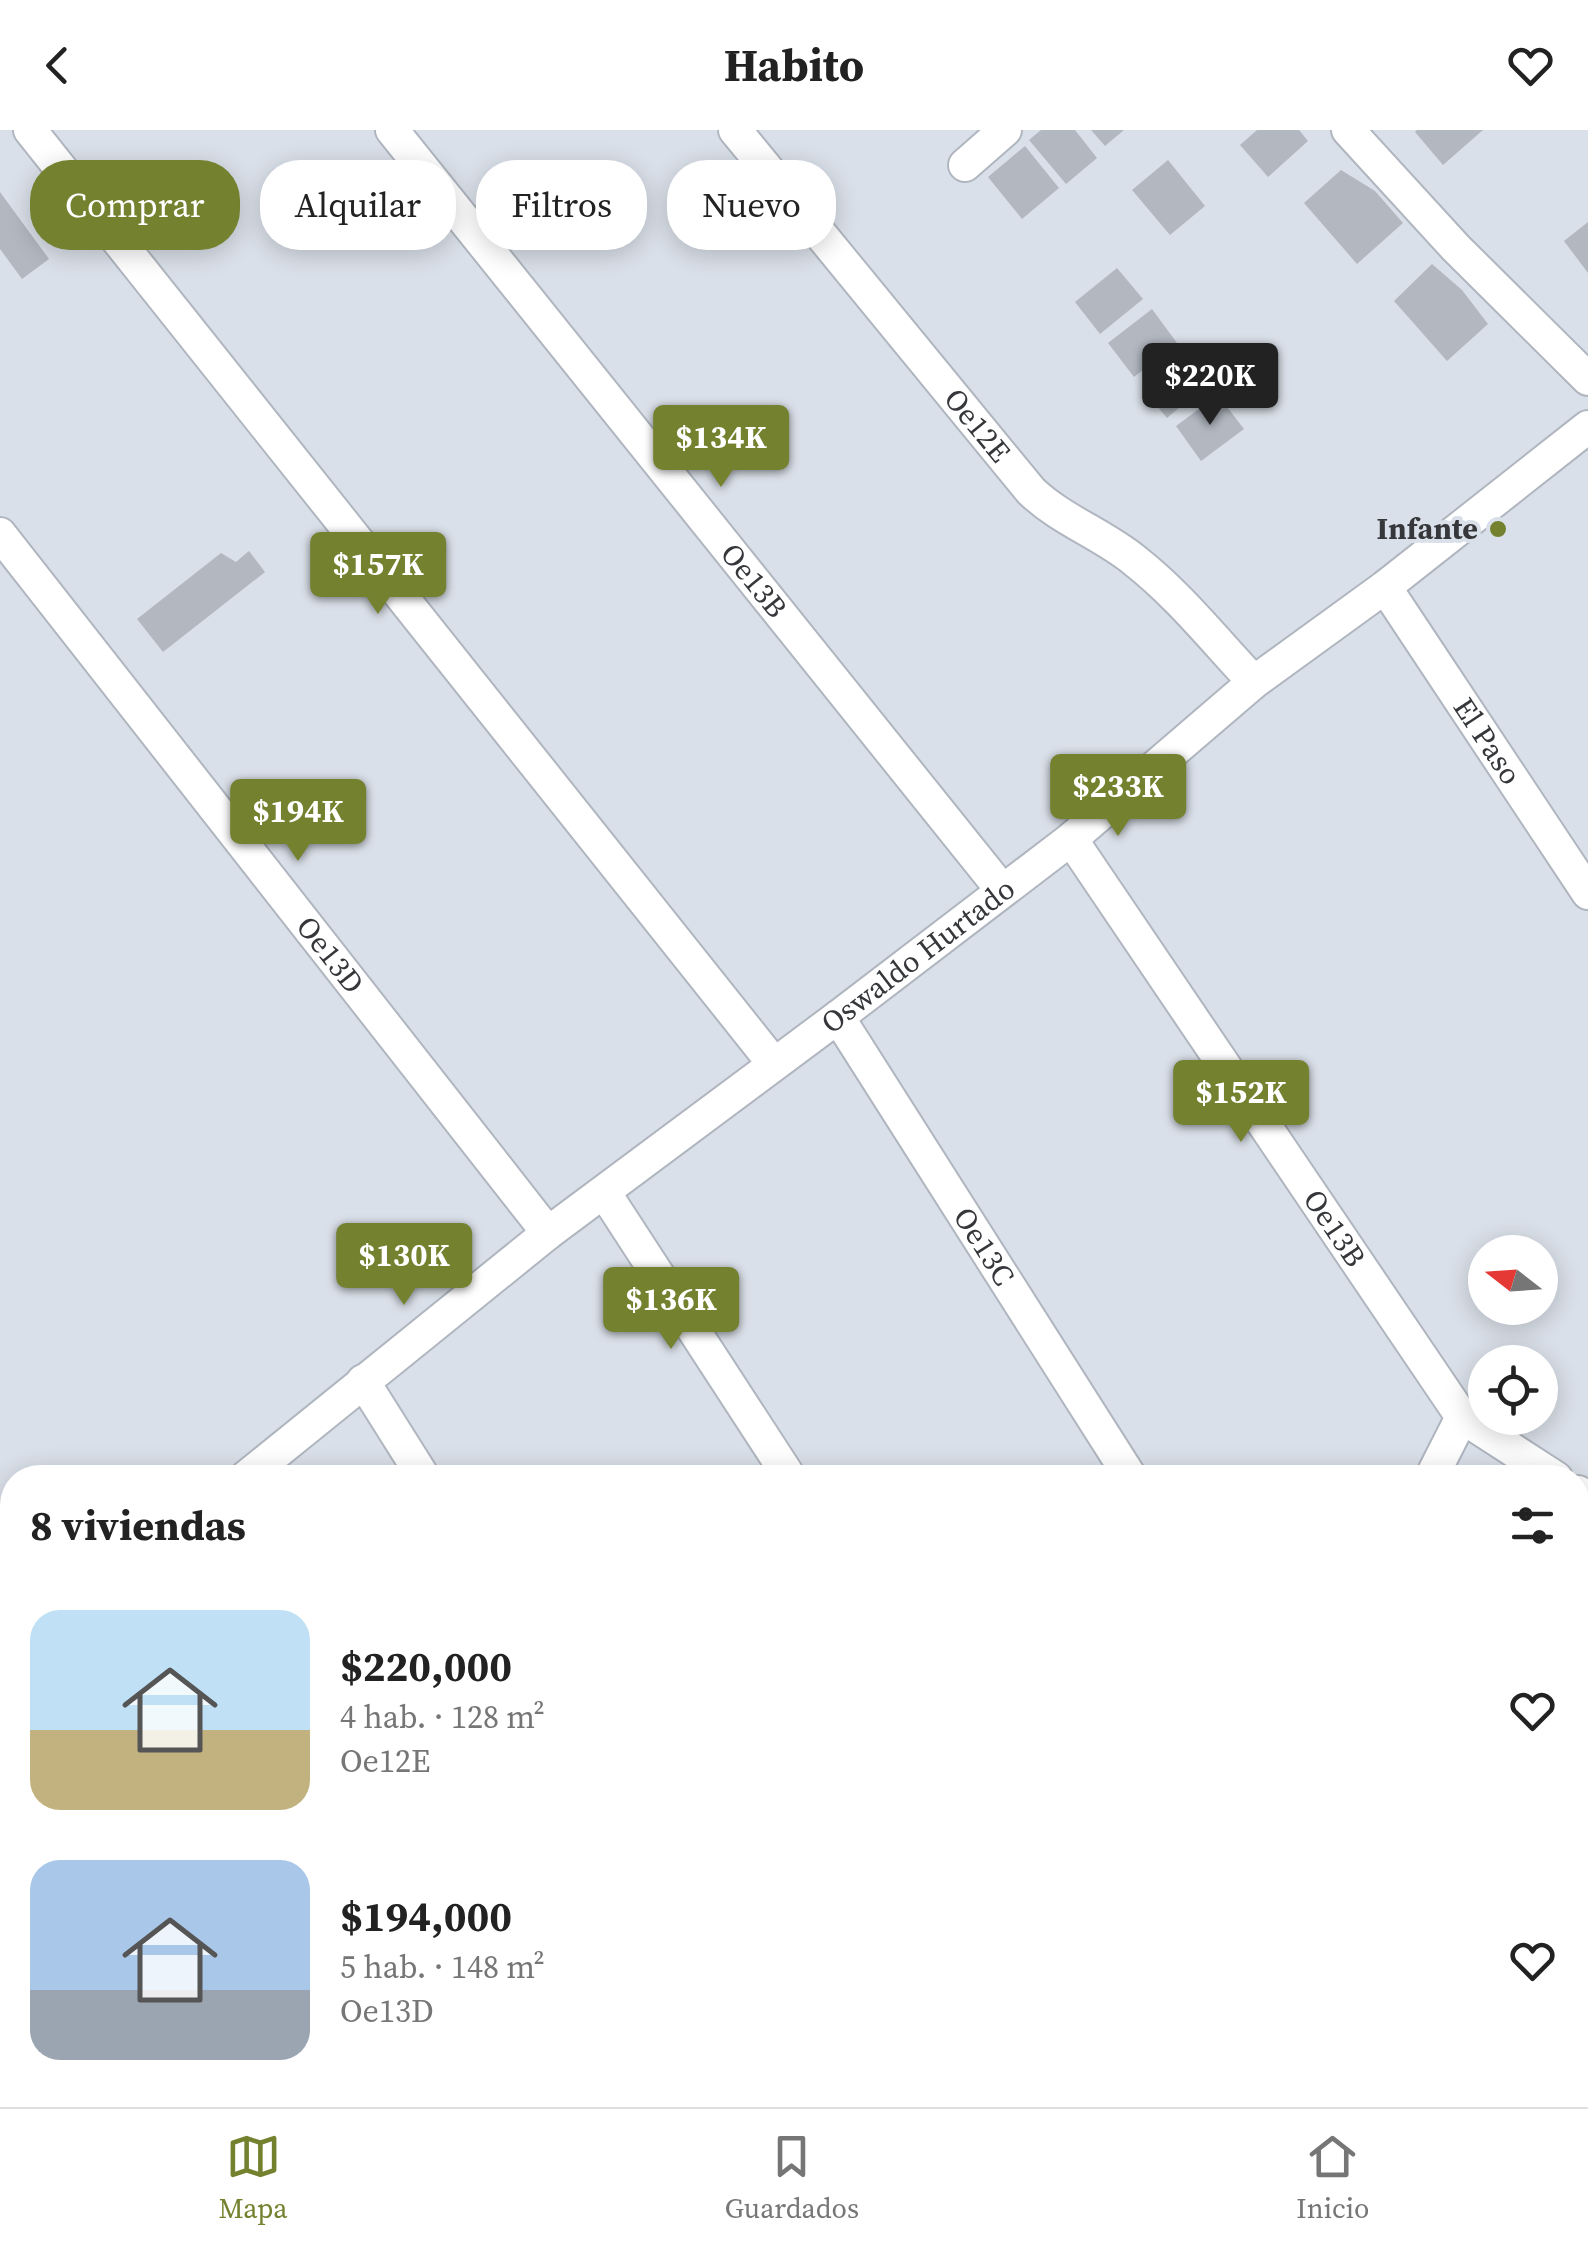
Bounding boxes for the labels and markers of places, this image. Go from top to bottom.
pin: $220K [1140,343,1280,428]
pin: $134K [651,405,791,490]
place label: Infante [1377,508,1478,549]
marker: Infante [1487,518,1509,540]
pin: $157K [308,532,448,617]
pin: $233K [1048,754,1188,839]
pin: $194K [228,779,368,864]
pin: $152K [1171,1060,1311,1145]
pin: $130K [334,1223,474,1308]
pin: $136K [601,1267,741,1352]

